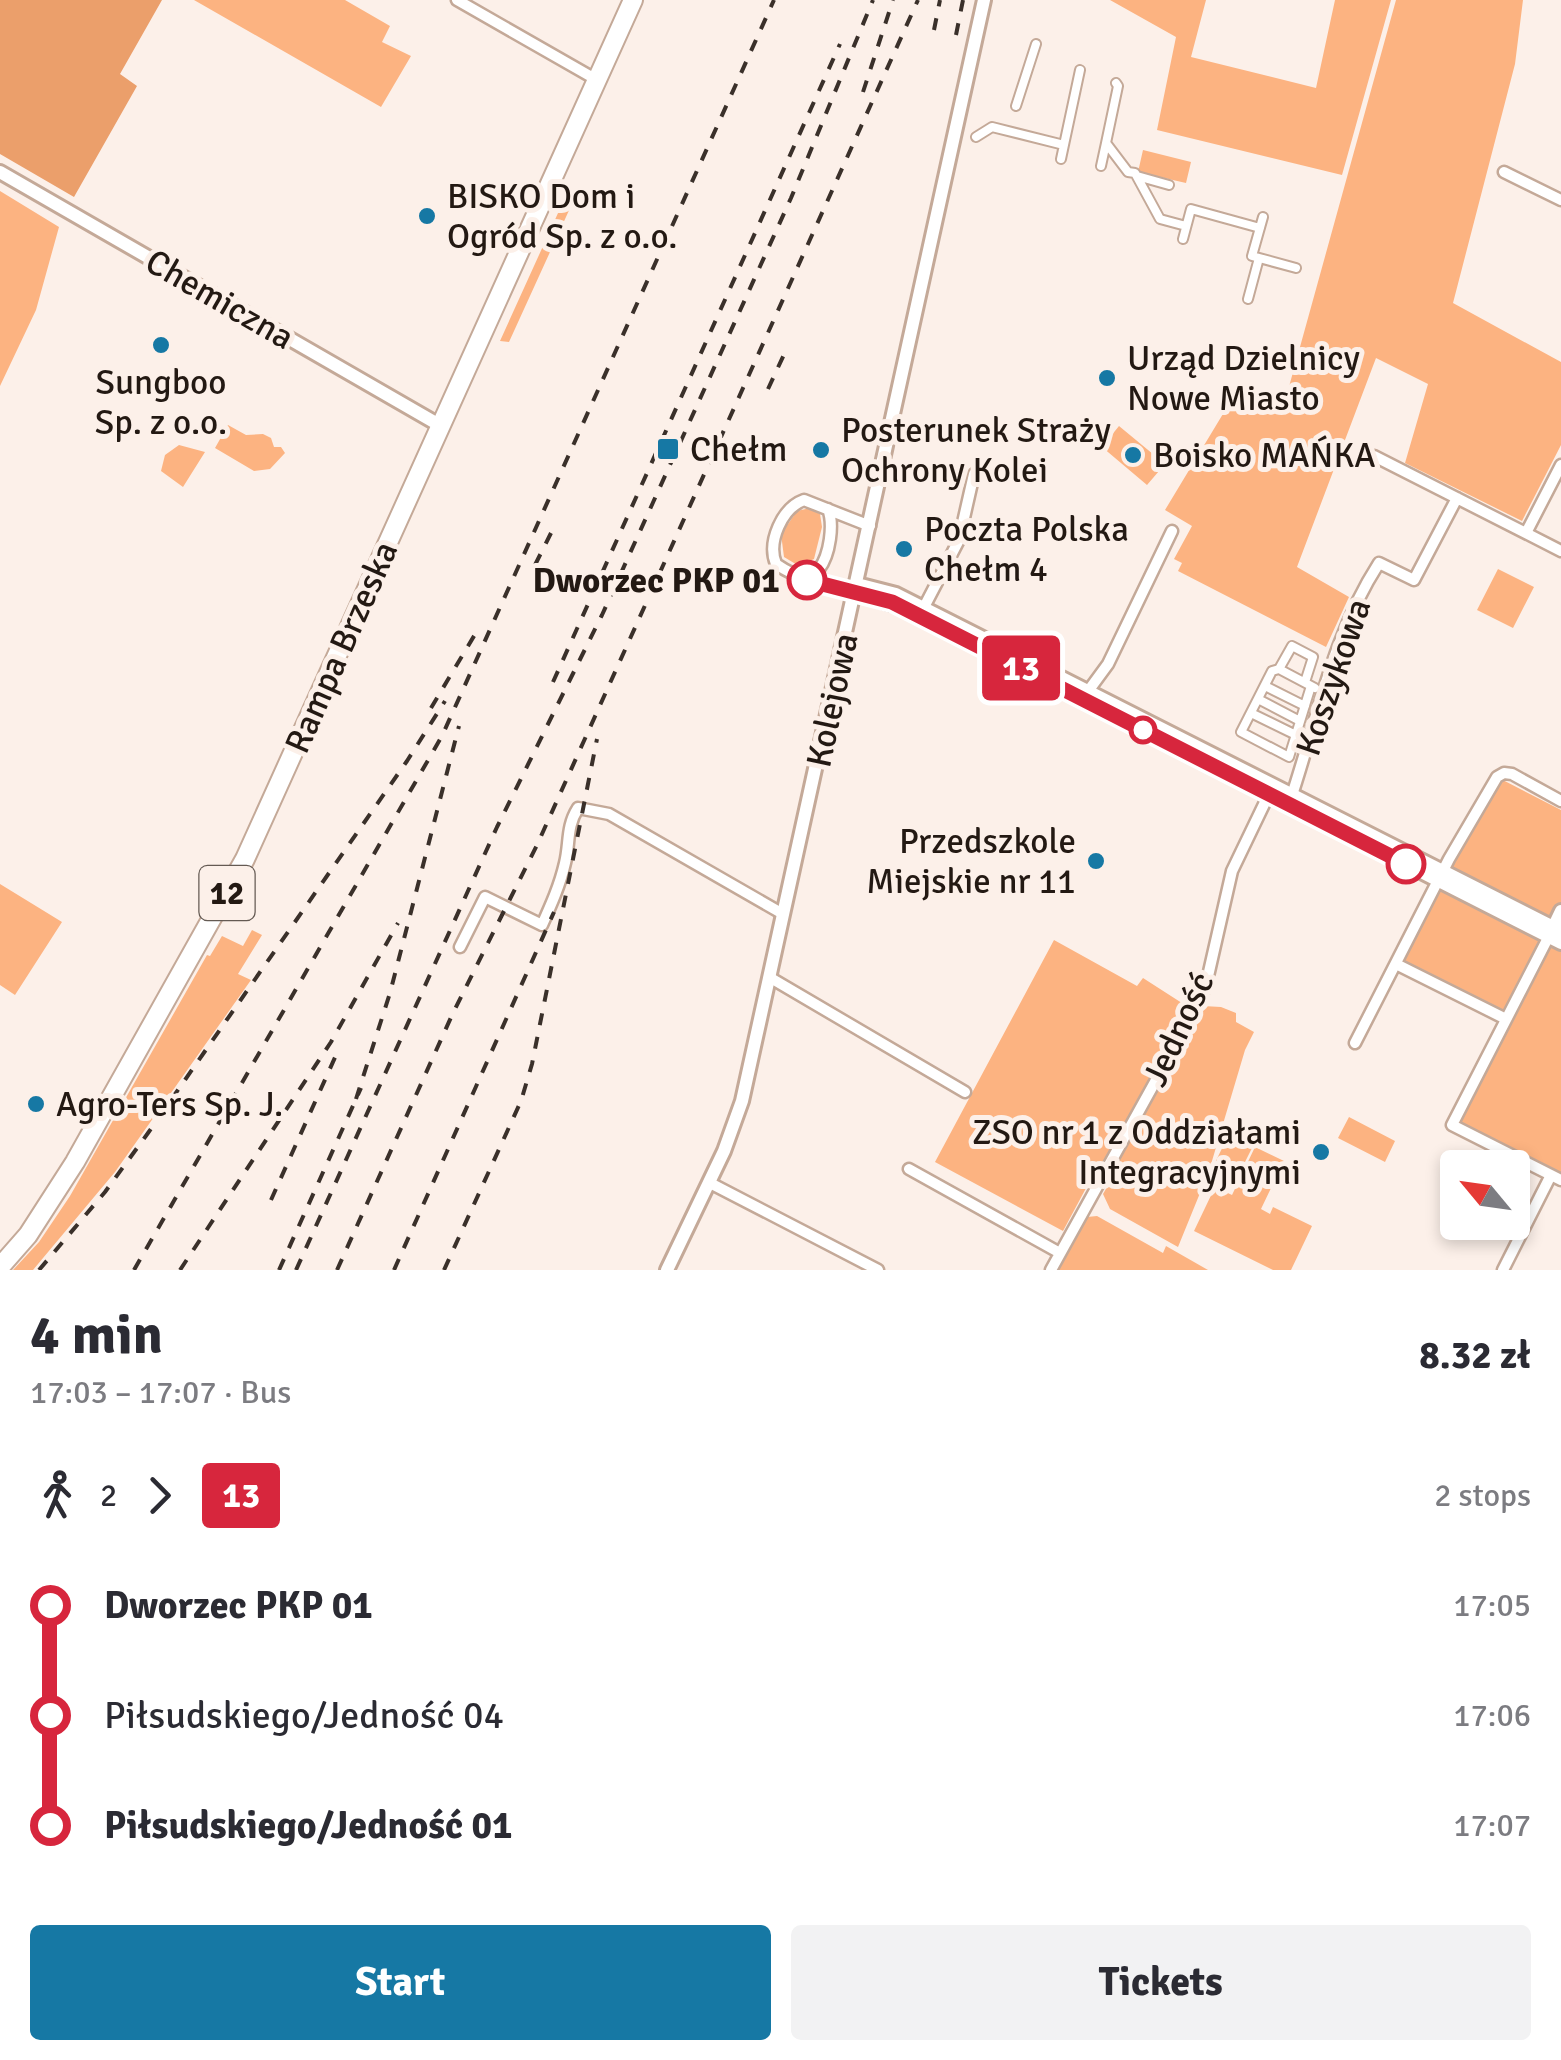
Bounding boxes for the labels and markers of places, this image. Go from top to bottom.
place label: BISKO Dom i Ogród Sp. z o.o. [447,175,678,258]
marker: BISKO Dom i Ogród Sp. z o.o. [416,205,438,227]
marker: Sungboo Sp. z o.o. [150,334,172,356]
place label: Urząd Dzielnicy Nowe Miasto [1127,337,1360,420]
place label: Sungboo Sp. z o.o. [95,361,227,444]
marker: Urząd Dzielnicy Nowe Miasto [1096,367,1118,389]
place label: Posterunek Straży Ochrony Kolei [841,409,1111,492]
place label: Chełm [690,428,787,471]
place label: Boisko MAŃKA [1153,434,1376,477]
marker: Chełm [655,436,681,462]
marker: Posterunek Straży Ochrony Kolei [810,439,832,461]
marker: Boisko MAŃKA [1122,444,1144,466]
place label: Poczta Polska Chełm 4 [924,508,1129,591]
marker: Poczta Polska Chełm 4 [893,538,915,560]
place label: Dworzec PKP 01 [532,559,780,602]
marker: Dworzec PKP 01 [788,561,826,599]
unlabelled marker [1130,717,1156,743]
place label: Przedszkole Miejskie nr 11 [866,820,1076,903]
unlabelled marker [1387,845,1425,883]
marker: Przedszkole Miejskie nr 11 [1085,850,1107,872]
place label: Agro-Ters Sp. J. [56,1083,283,1126]
marker: Agro-Ters Sp. J. [25,1093,47,1115]
place label: ZSO nr 1 z Oddziałami Integracyjnymi [972,1111,1301,1194]
marker: ZSO nr 1 z Oddziałami Integracyjnymi [1310,1141,1332,1163]

